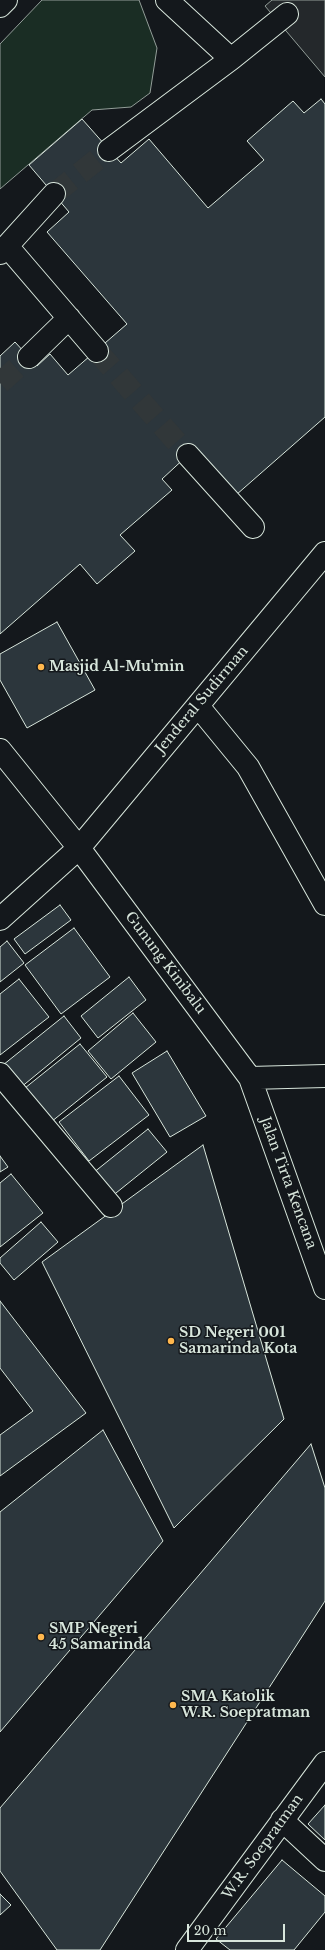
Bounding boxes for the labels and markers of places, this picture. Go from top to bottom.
place label: Masjid Al-Mu'min [49,659,184,675]
marker: Masjid Al-Mu'min [36,662,46,672]
place label: SD Negeri 001 Samarinda Kota [179,1325,297,1358]
marker: SD Negeri 001 Samarinda Kota [166,1336,176,1346]
place label: SMP Negeri 45 Samarinda [49,1621,151,1654]
marker: SMP Negeri 45 Samarinda [36,1632,46,1642]
place label: SMA Katolik W.R. Soepratman [181,1689,310,1722]
marker: SMA Katolik W.R. Soepratman [168,1700,178,1710]

